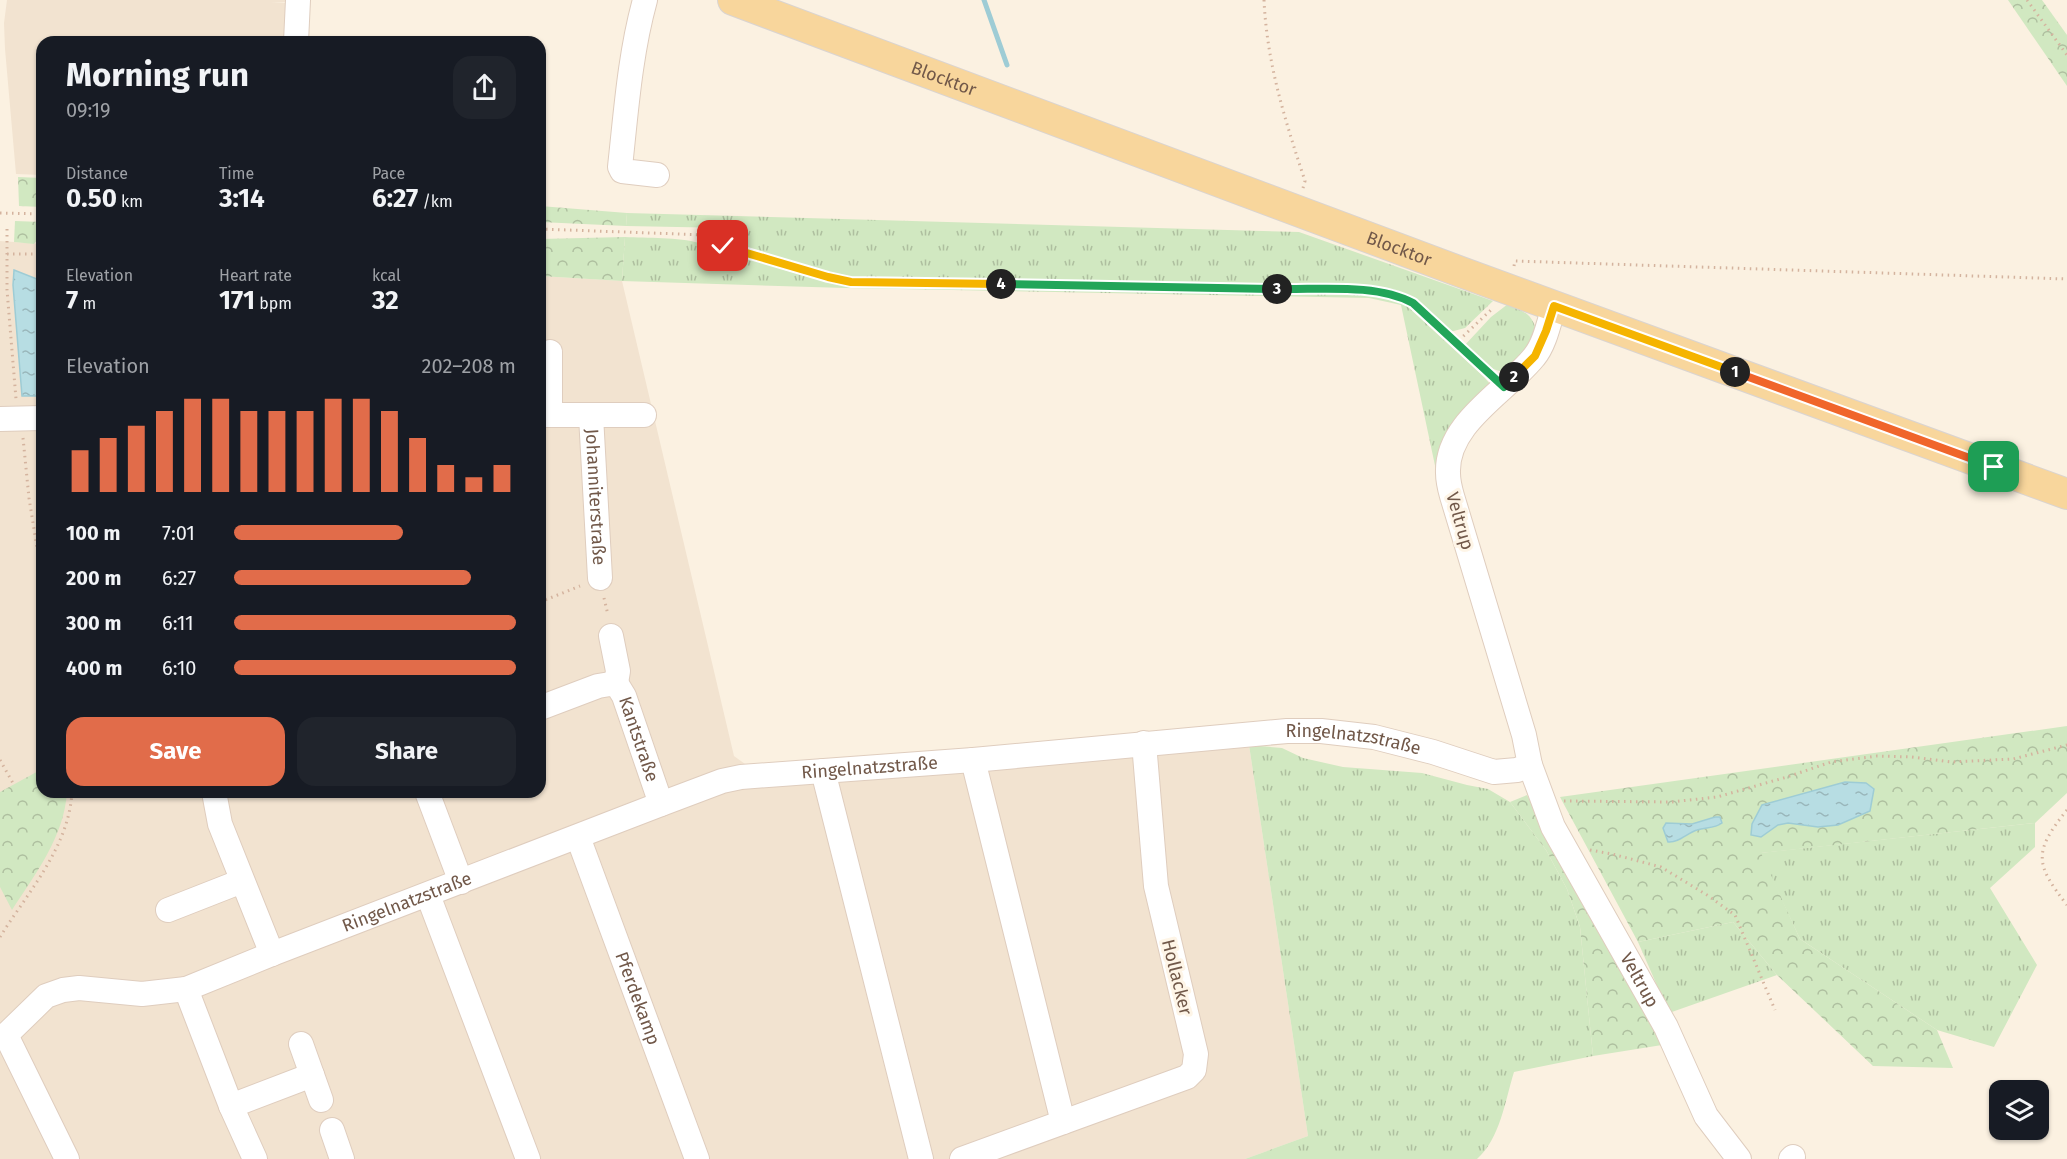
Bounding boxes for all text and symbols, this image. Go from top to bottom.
text: Morning run [66,55,249,95]
button: share [453,56,516,119]
street label: Blocktor [908,57,980,101]
text: 09:19 [66,98,111,122]
text: Distance [66,164,128,183]
text: Time [219,164,254,183]
text: Pace [372,164,405,183]
text: 0.50 [66,183,117,214]
text: 3:14 [219,183,265,214]
text: 6:27 [372,183,418,214]
text: km [117,192,143,211]
text: /km [418,192,453,211]
pin [697,220,748,271]
street label: Blocktor [1363,227,1435,271]
icon: check [706,229,739,262]
text: Elevation [66,266,133,285]
text: Heart rate [219,266,292,285]
text: kcal [372,266,401,285]
pin: 4 [986,269,1016,299]
text: 4 [996,274,1006,293]
pin: 3 [1262,274,1292,304]
text: 3 [1273,279,1281,298]
text: 7 [66,285,78,316]
text: 171 [219,285,255,316]
text: 32 [372,285,399,316]
text: m [78,294,96,313]
text: bpm [255,294,292,313]
text: Elevation [66,354,150,378]
text: 202–208 m [422,354,516,378]
pin: 1 [1720,357,1750,387]
pin: 2 [1499,362,1529,392]
text: 1 [1731,362,1739,381]
text: 2 [1510,367,1518,386]
street label: Johanniterstraße [581,428,610,566]
pin [1968,441,2019,492]
icon: arrive [1977,450,2010,483]
street label: Veltrup [1441,489,1479,553]
text: 100 m [66,521,120,545]
text: 7:01 [162,521,195,545]
text: 200 m [66,566,121,590]
text: 6:27 [162,566,196,590]
text: 300 m [66,611,121,635]
text: 6:11 [162,611,194,635]
text: 400 m [66,656,122,680]
text: 6:10 [162,656,196,680]
street label: Kantstraße [614,693,664,785]
button: Save [66,717,285,786]
button: Share [297,717,516,786]
street label: Ringelnatzstraße [1286,720,1423,760]
street label: Ringelnatzstraße [801,752,939,784]
street label: Ringelnatzstraße [339,867,475,937]
street label: Hollacker [1157,937,1197,1017]
street label: Pferdekamp [610,949,665,1048]
street label: Veltrup [1615,949,1664,1011]
map controls [1989,1080,2049,1140]
button: layers [1989,1080,2049,1140]

